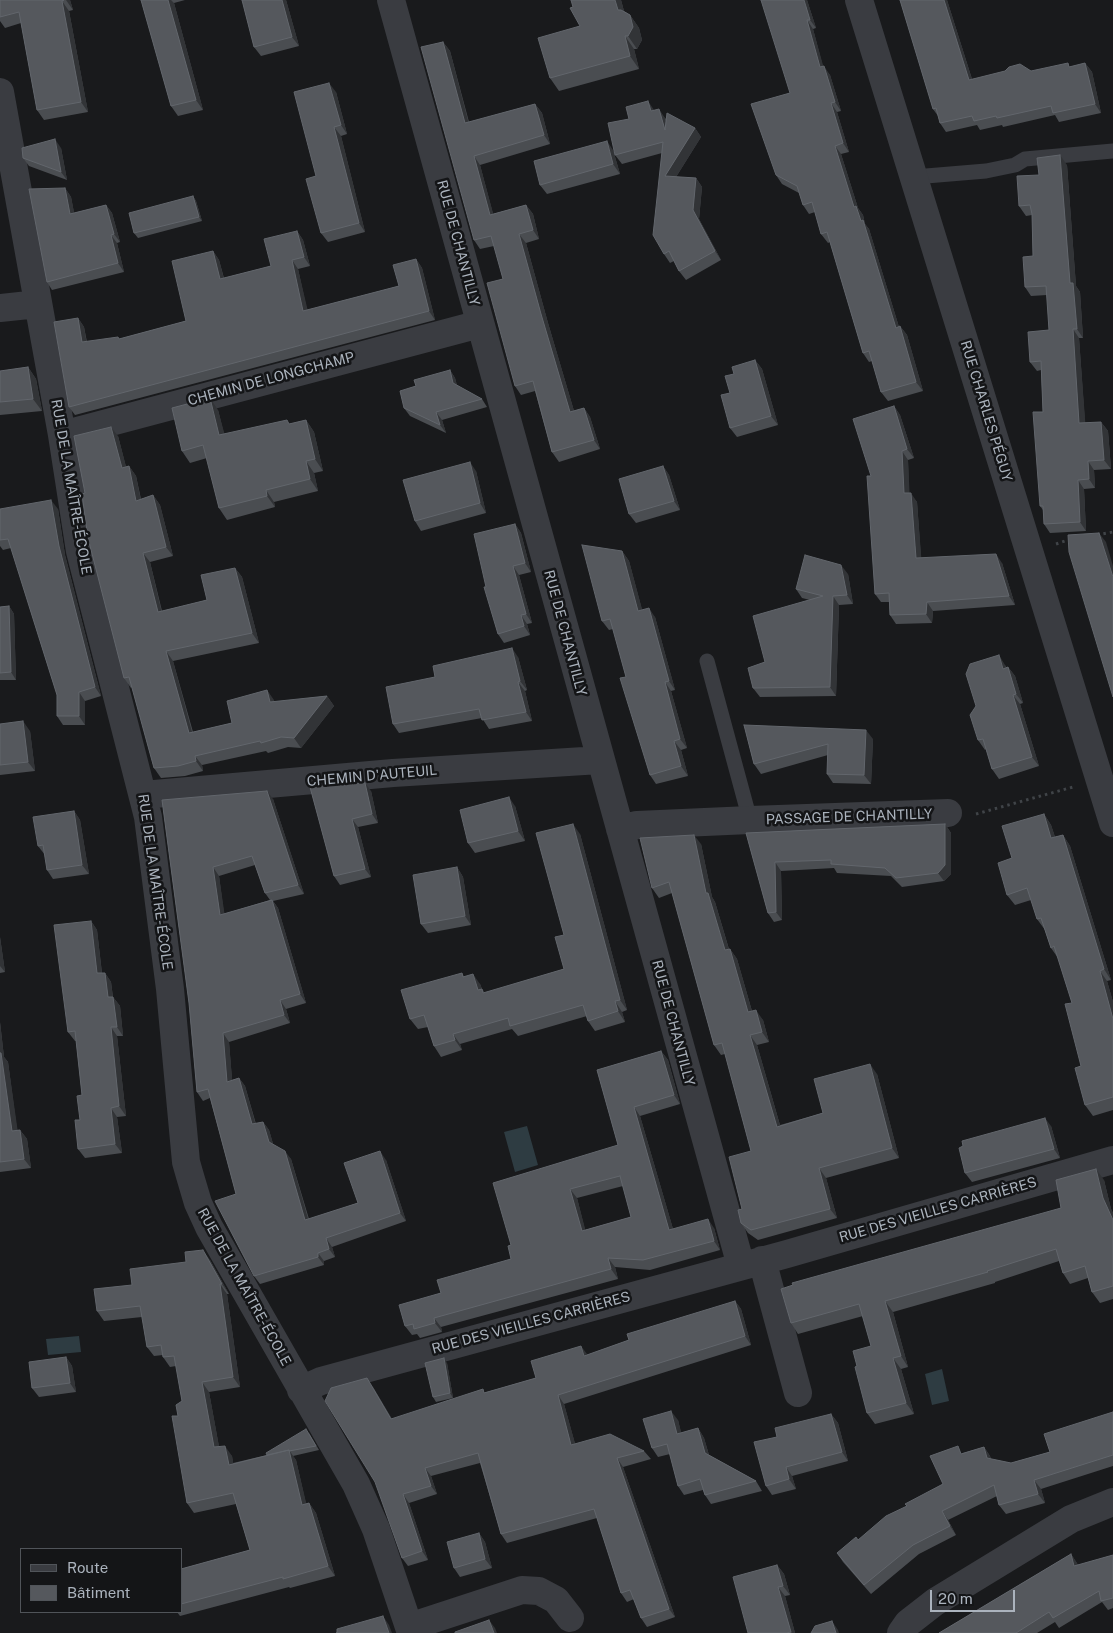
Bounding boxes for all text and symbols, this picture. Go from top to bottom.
street label: RUE DE CHANTILLY [433,178,483,308]
street label: RUE CHARLES PÉGUY [957,338,1015,484]
street label: CHEMIN DE LONGCHAMP [186,349,356,409]
street label: RUE DE LA MAÎTRE-ÉCOLE [47,398,95,576]
street label: RUE DE CHANTILLY [540,568,590,698]
street label: CHEMIN D'AUTEUIL [306,762,438,790]
street label: RUE DE LA MAÎTRE-ÉCOLE [134,793,176,971]
street label: PASSAGE DE CHANTILLY [765,806,933,828]
street label: RUE DE CHANTILLY [648,958,698,1088]
street label: RUE DES VIEILLES CARRIÈRES [837,1174,1039,1246]
street label: RUE DE LA MAÎTRE-ÉCOLE [194,1205,294,1369]
street label: RUE DES VIEILLES CARRIÈRES [430,1288,632,1358]
legend [20,1548,182,1613]
text: Route [67,1559,108,1576]
scale bar [933,1580,1018,1612]
text: Bâtiment [67,1584,130,1601]
text: 20 m [938,1590,973,1607]

